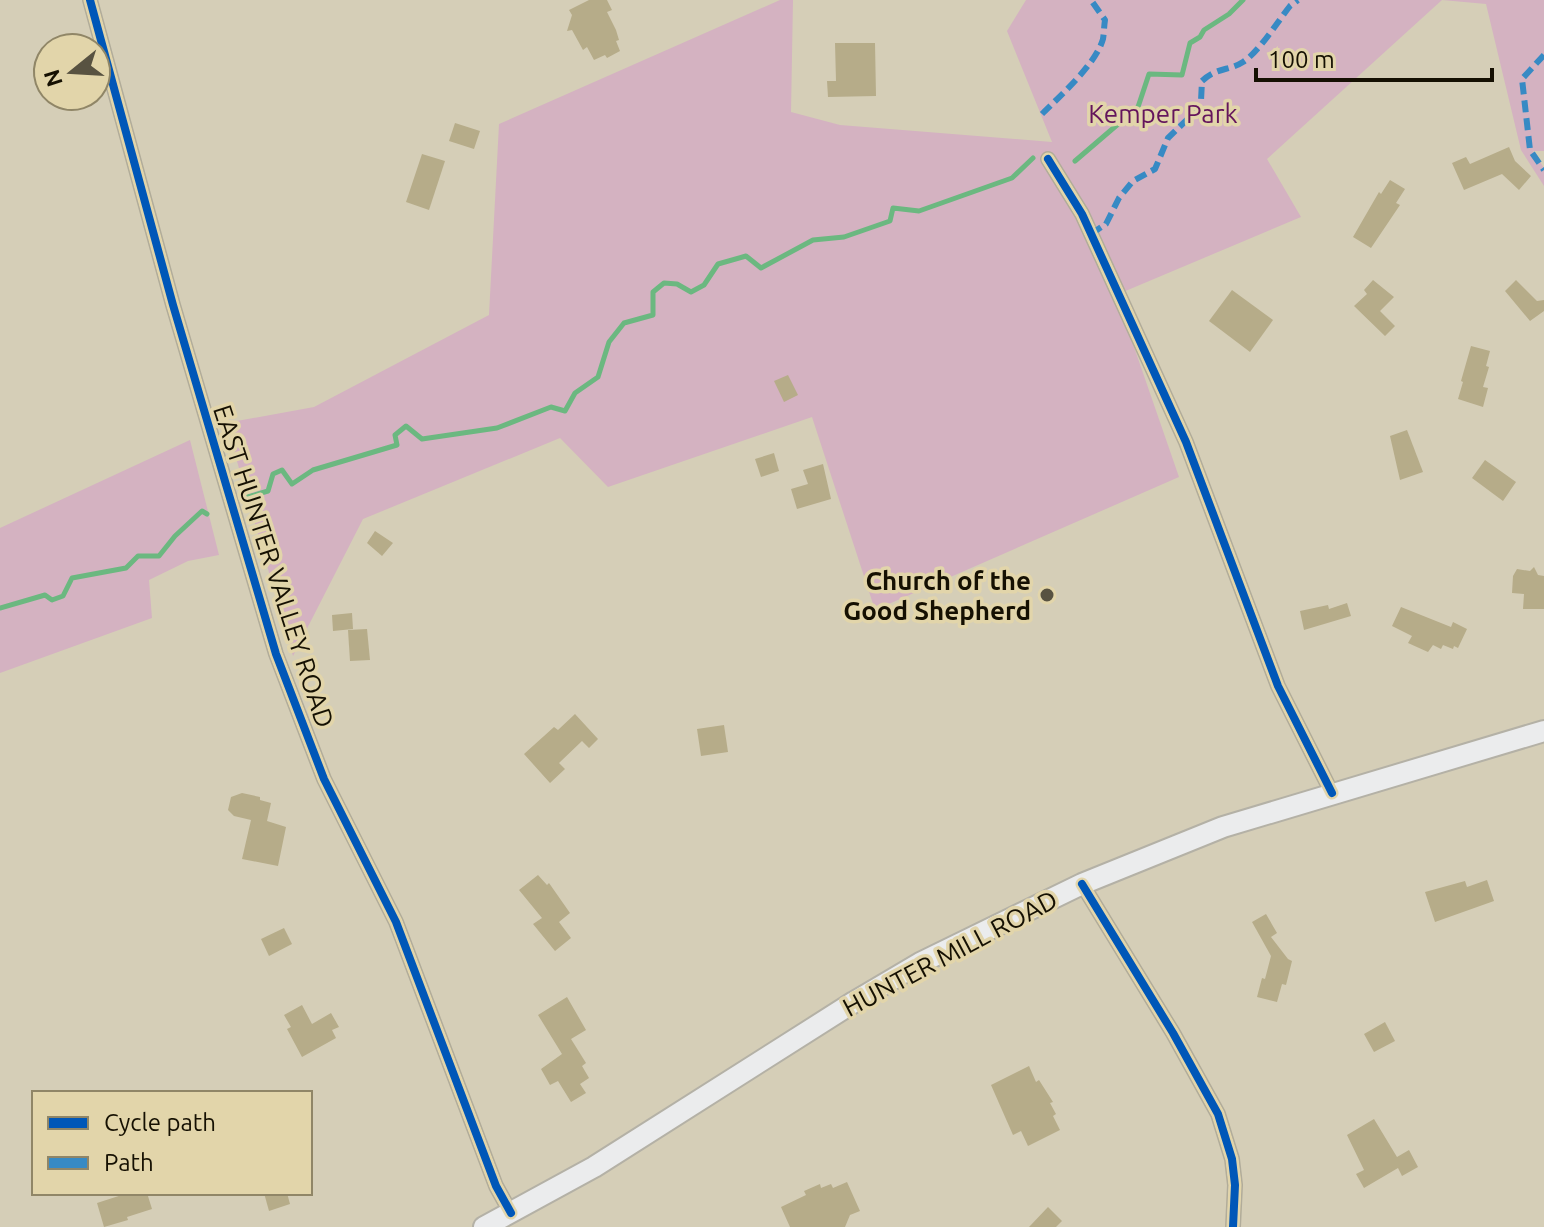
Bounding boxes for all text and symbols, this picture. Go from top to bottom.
north arrow [32,32,112,112]
scale bar [1256,32,1492,82]
text: 100 m [1268,46,1335,73]
text: N [38,67,67,90]
park label: Kemper Park [1088,99,1238,128]
street label: EAST HUNTER VALLEY ROAD [208,401,340,731]
place label: Church of the Good Shepherd [843,566,1031,625]
marker: Church of the Good Shepherd [1038,586,1056,604]
street label: HUNTER MILL ROAD [838,884,1062,1022]
legend [32,1091,312,1195]
text: Cycle path [104,1109,216,1136]
text: Path [104,1149,154,1176]

